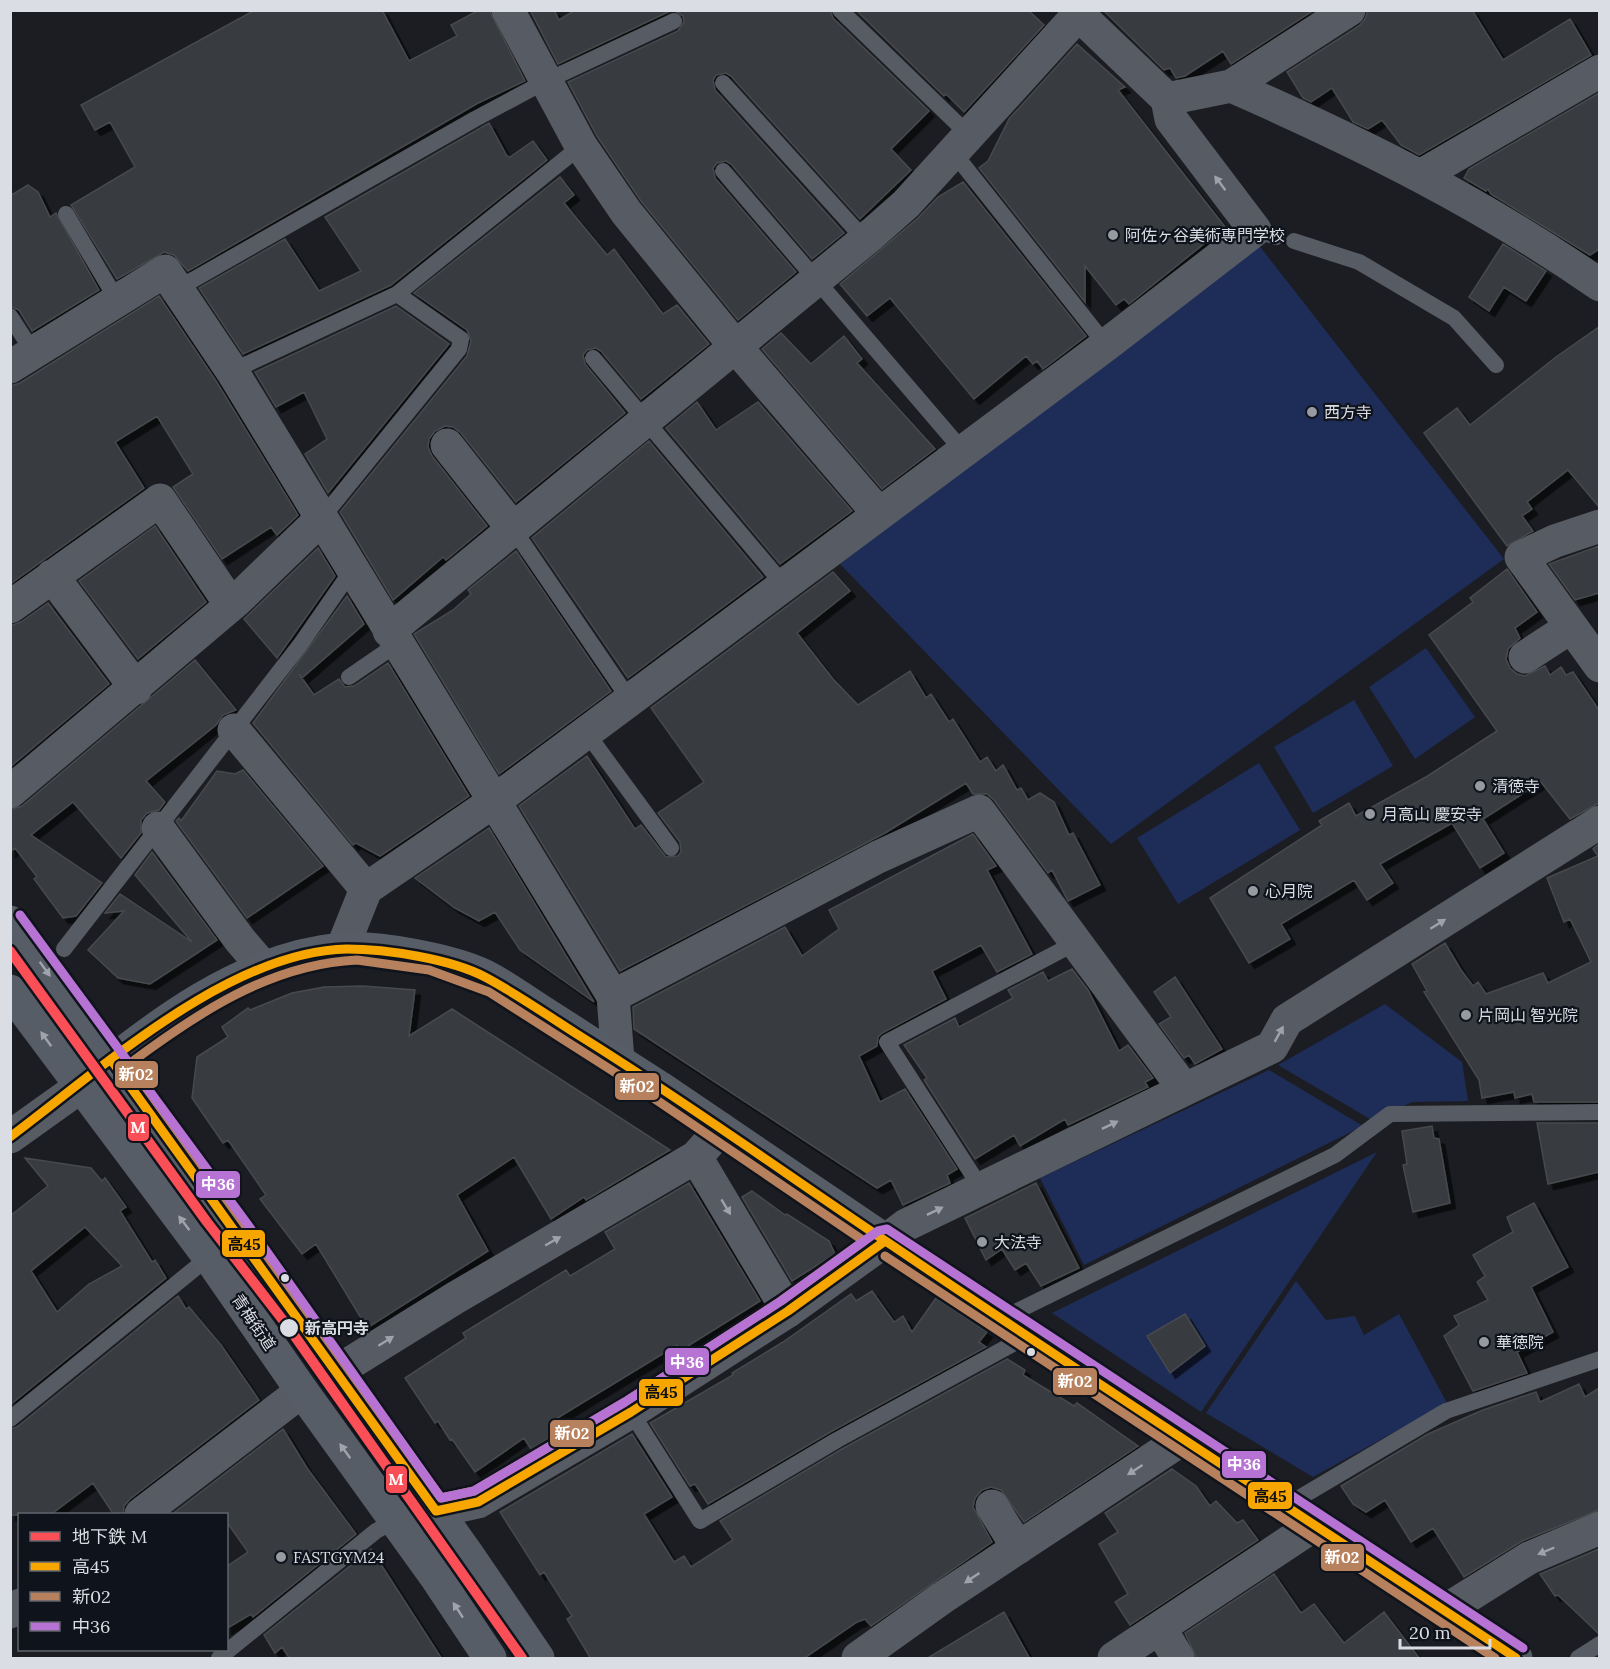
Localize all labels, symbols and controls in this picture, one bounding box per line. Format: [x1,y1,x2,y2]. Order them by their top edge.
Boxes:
one-way arrow [1214,176,1226,191]
place label: 阿佐ヶ谷美術専門学校 [1125,225,1285,245]
marker: 阿佐ヶ谷美術専門学校 [1106,228,1120,242]
place label: 西方寺 [1324,402,1372,422]
marker: 西方寺 [1305,405,1319,419]
place label: 清徳寺 [1492,776,1540,796]
marker: 清徳寺 [1473,779,1487,793]
place label: 月高山 慶安寺 [1382,804,1482,824]
marker: 月高山 慶安寺 [1363,807,1377,821]
place label: 心月院 [1265,881,1313,901]
marker: 心月院 [1246,884,1260,898]
one-way arrow [1430,919,1446,930]
one-way arrow [39,961,51,977]
place label: 片岡山 智光院 [1478,1005,1578,1025]
marker: 片岡山 智光院 [1459,1008,1473,1022]
one-way arrow [1274,1025,1284,1042]
one-way arrow [40,1032,52,1047]
line badge: 新02 [114,1060,159,1089]
text: 新02 [119,1064,153,1084]
line badge: 新02 [614,1072,660,1101]
text: 新02 [620,1076,654,1096]
line badge: M [127,1113,150,1142]
text: M [130,1117,146,1137]
one-way arrow [1101,1120,1118,1130]
line badge: 中36 [195,1170,241,1199]
text: 中36 [201,1174,235,1194]
one-way arrow [721,1199,732,1215]
one-way arrow [926,1206,943,1215]
one-way arrow [178,1215,190,1230]
line badge: 高45 [221,1229,266,1258]
place label: 大法寺 [994,1232,1042,1252]
text: 高45 [227,1234,261,1254]
one-way arrow [545,1235,561,1246]
marker: 大法寺 [975,1235,989,1249]
unlabelled marker [279,1272,291,1284]
street label: 青梅街道 [228,1290,280,1354]
marker: 新高円寺 [278,1317,300,1339]
place label: 新高円寺 [305,1318,369,1338]
place label: 華徳院 [1496,1332,1544,1352]
marker: 華徳院 [1477,1335,1491,1349]
one-way arrow [378,1336,394,1347]
unlabelled marker [1025,1346,1037,1358]
line badge: 中36 [664,1347,710,1376]
text: 中36 [670,1352,704,1372]
line badge: 新02 [1052,1367,1098,1396]
text: 新02 [1058,1371,1092,1391]
line badge: 高45 [638,1378,684,1407]
text: 高45 [644,1382,678,1402]
line badge: 新02 [549,1419,595,1448]
text: 新02 [555,1423,589,1443]
one-way arrow [339,1443,351,1459]
line badge: 中36 [1221,1450,1267,1479]
text: 中36 [1227,1454,1261,1474]
line badge: M [385,1465,408,1494]
one-way arrow [1127,1465,1143,1476]
text: M [388,1469,404,1489]
line badge: 高45 [1247,1481,1293,1510]
text: 高45 [1253,1486,1287,1506]
legend [18,1513,228,1651]
text: 地下鉄 M [72,1525,147,1548]
line badge: 新02 [1320,1543,1365,1572]
place label: FASTGYM24 [293,1547,385,1567]
text: 新02 [1325,1547,1359,1567]
one-way arrow [1537,1547,1554,1556]
marker: FASTGYM24 [274,1550,288,1564]
text: 高45 [72,1555,110,1578]
one-way arrow [965,1572,981,1584]
text: 新02 [72,1585,111,1608]
one-way arrow [452,1601,463,1618]
scale bar [1400,1612,1490,1650]
text: 中36 [72,1615,110,1638]
text: 20 m [1409,1621,1451,1644]

